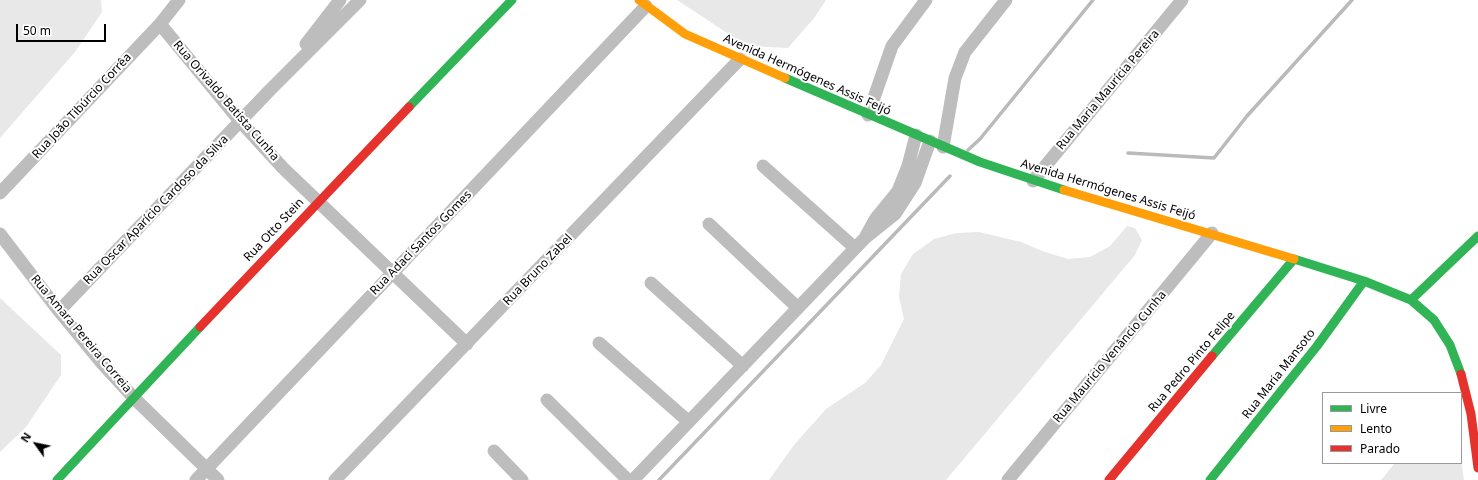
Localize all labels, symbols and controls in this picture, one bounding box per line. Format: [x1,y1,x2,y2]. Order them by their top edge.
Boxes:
scale bar [18,16,108,42]
text: 50 m [23,22,51,39]
street label: Rua Maria Maurícia Pereira [1054,27,1162,153]
street label: Avenida Hermógenes Assis Feijó [721,31,893,119]
street label: Rua Orivaldo Batista Cunha [170,38,282,164]
street label: Rua João Tibúrcio Corrêa [29,50,135,162]
street label: Rua Oscar Aparício Cardoso da Silva [81,132,231,288]
street label: Avenida Hermógenes Assis Feijó [1019,156,1197,224]
street label: Rua Adaci Santos Gomes [367,188,475,298]
street label: Rua Otto Stein [241,195,307,265]
street label: Rua Bruno Zabel [500,231,576,309]
street label: Rua Amara Pereira Correia [28,272,134,396]
street label: Rua Maurício Venâncio Cunha [1050,288,1170,426]
street label: Rua Pedro Pinto Felipe [1146,309,1238,415]
street label: Rua Maria Mansoto [1240,326,1318,422]
legend [1322,392,1462,464]
text: Livre [1360,400,1387,417]
text: Lento [1360,420,1392,437]
north arrow [16,424,56,464]
text: N [17,429,34,445]
text: Parado [1360,440,1400,457]

